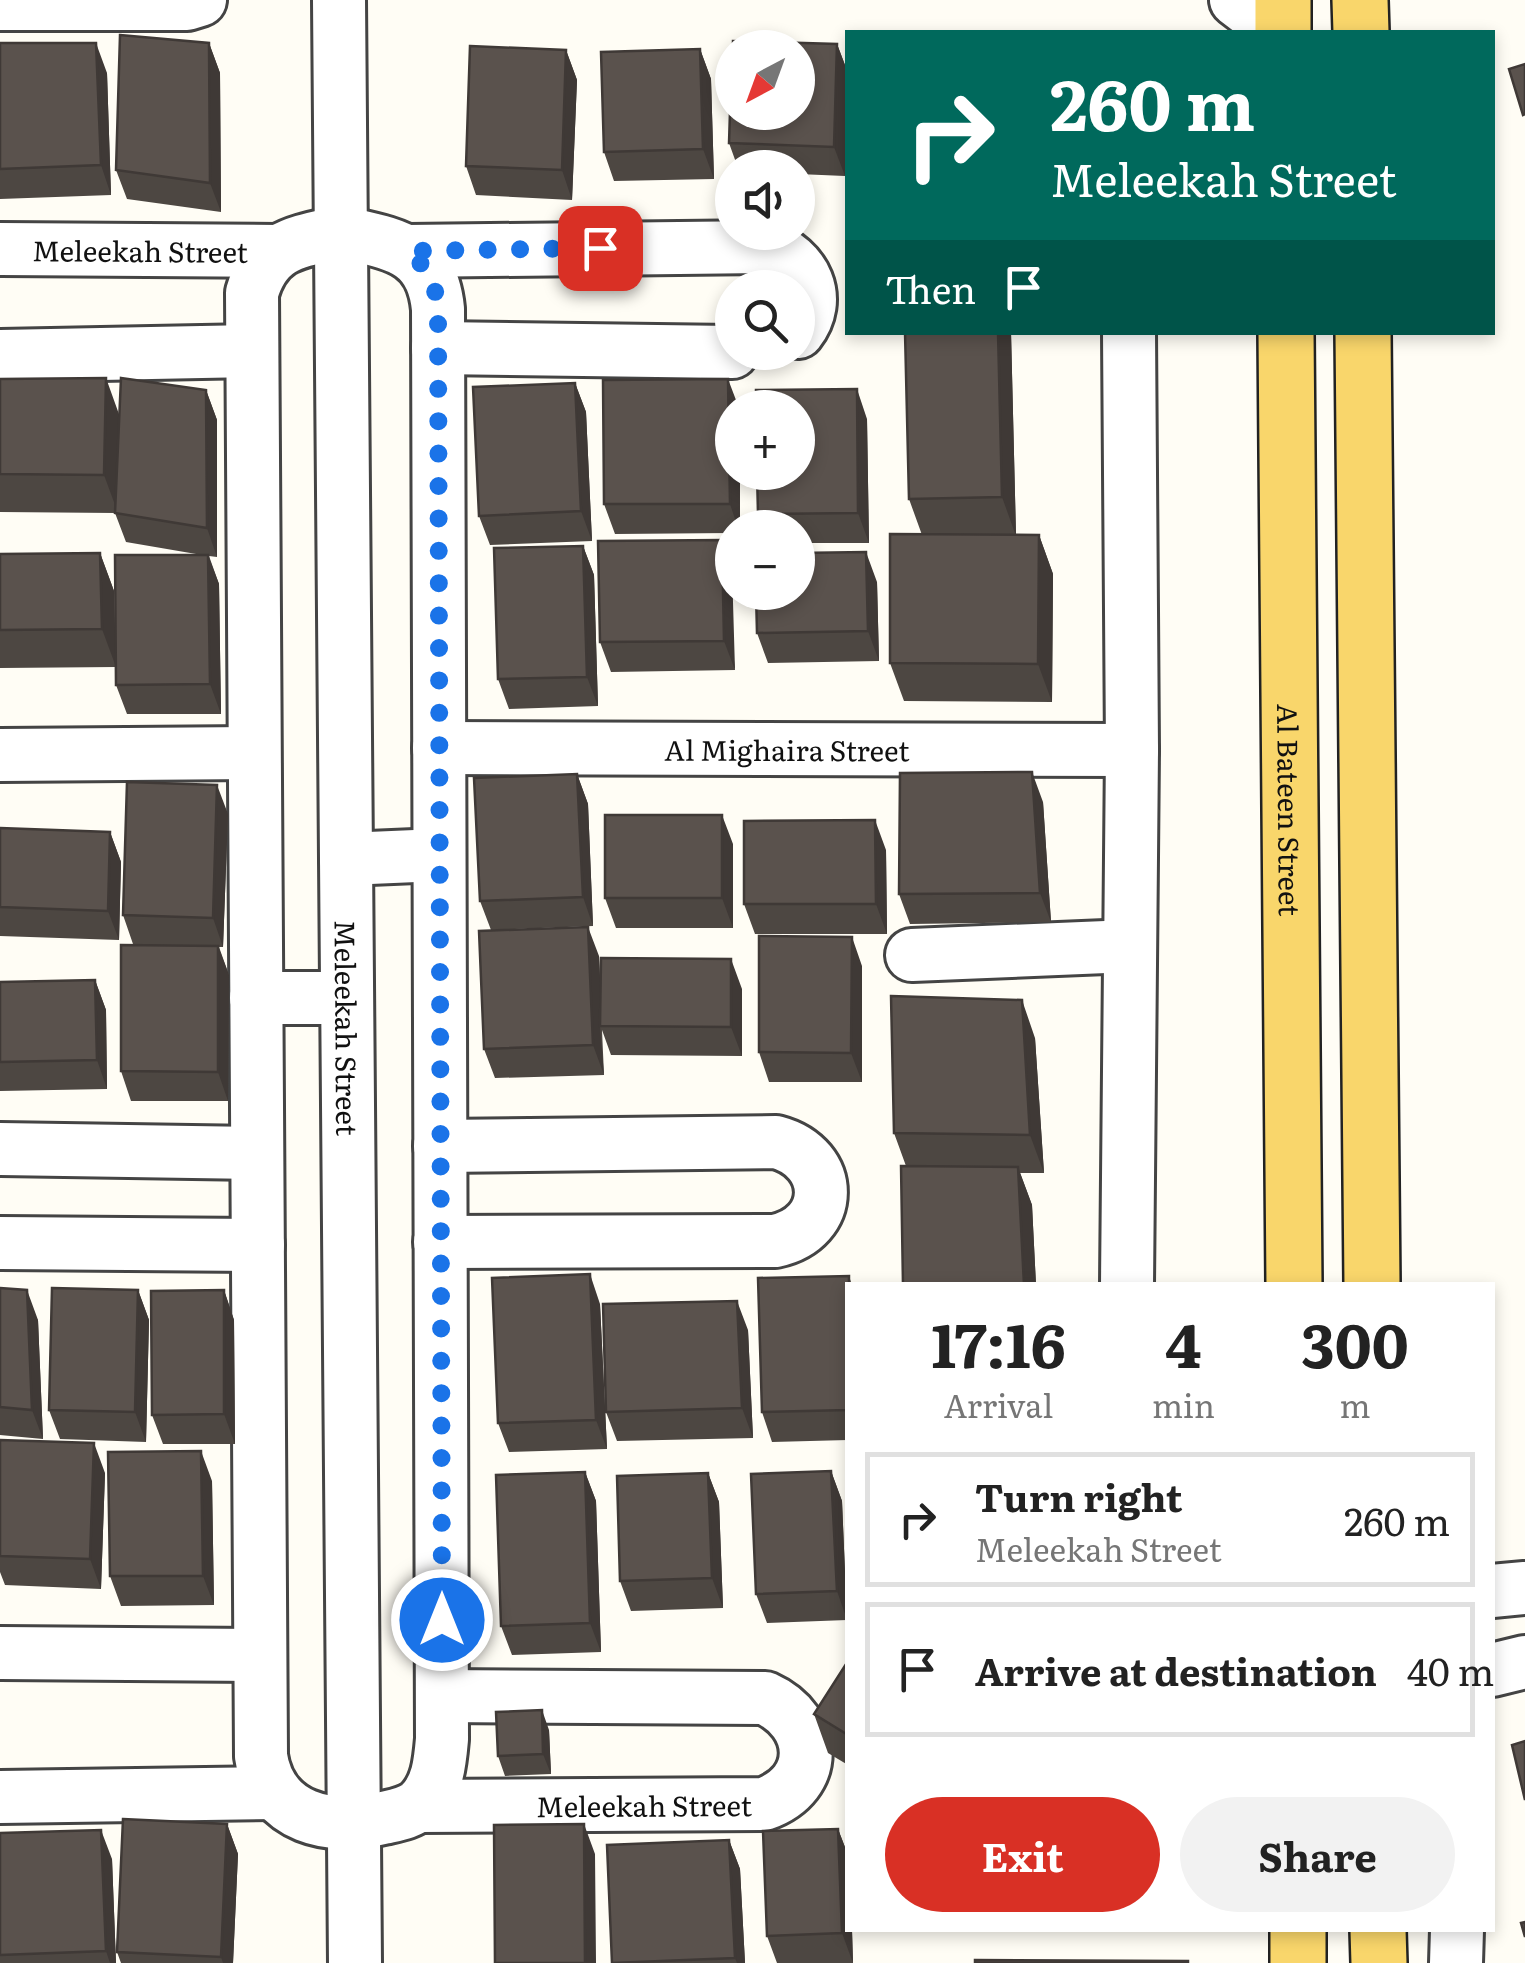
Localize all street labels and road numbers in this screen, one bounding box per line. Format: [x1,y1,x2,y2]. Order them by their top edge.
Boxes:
street label: Meleekah Street [32,228,249,272]
street label: Al Bateen Street [1268,703,1312,917]
street label: Al Mighaira Street [664,728,910,770]
street label: Meleekah Street [325,920,369,1137]
street label: Meleekah Street [536,1783,753,1826]

